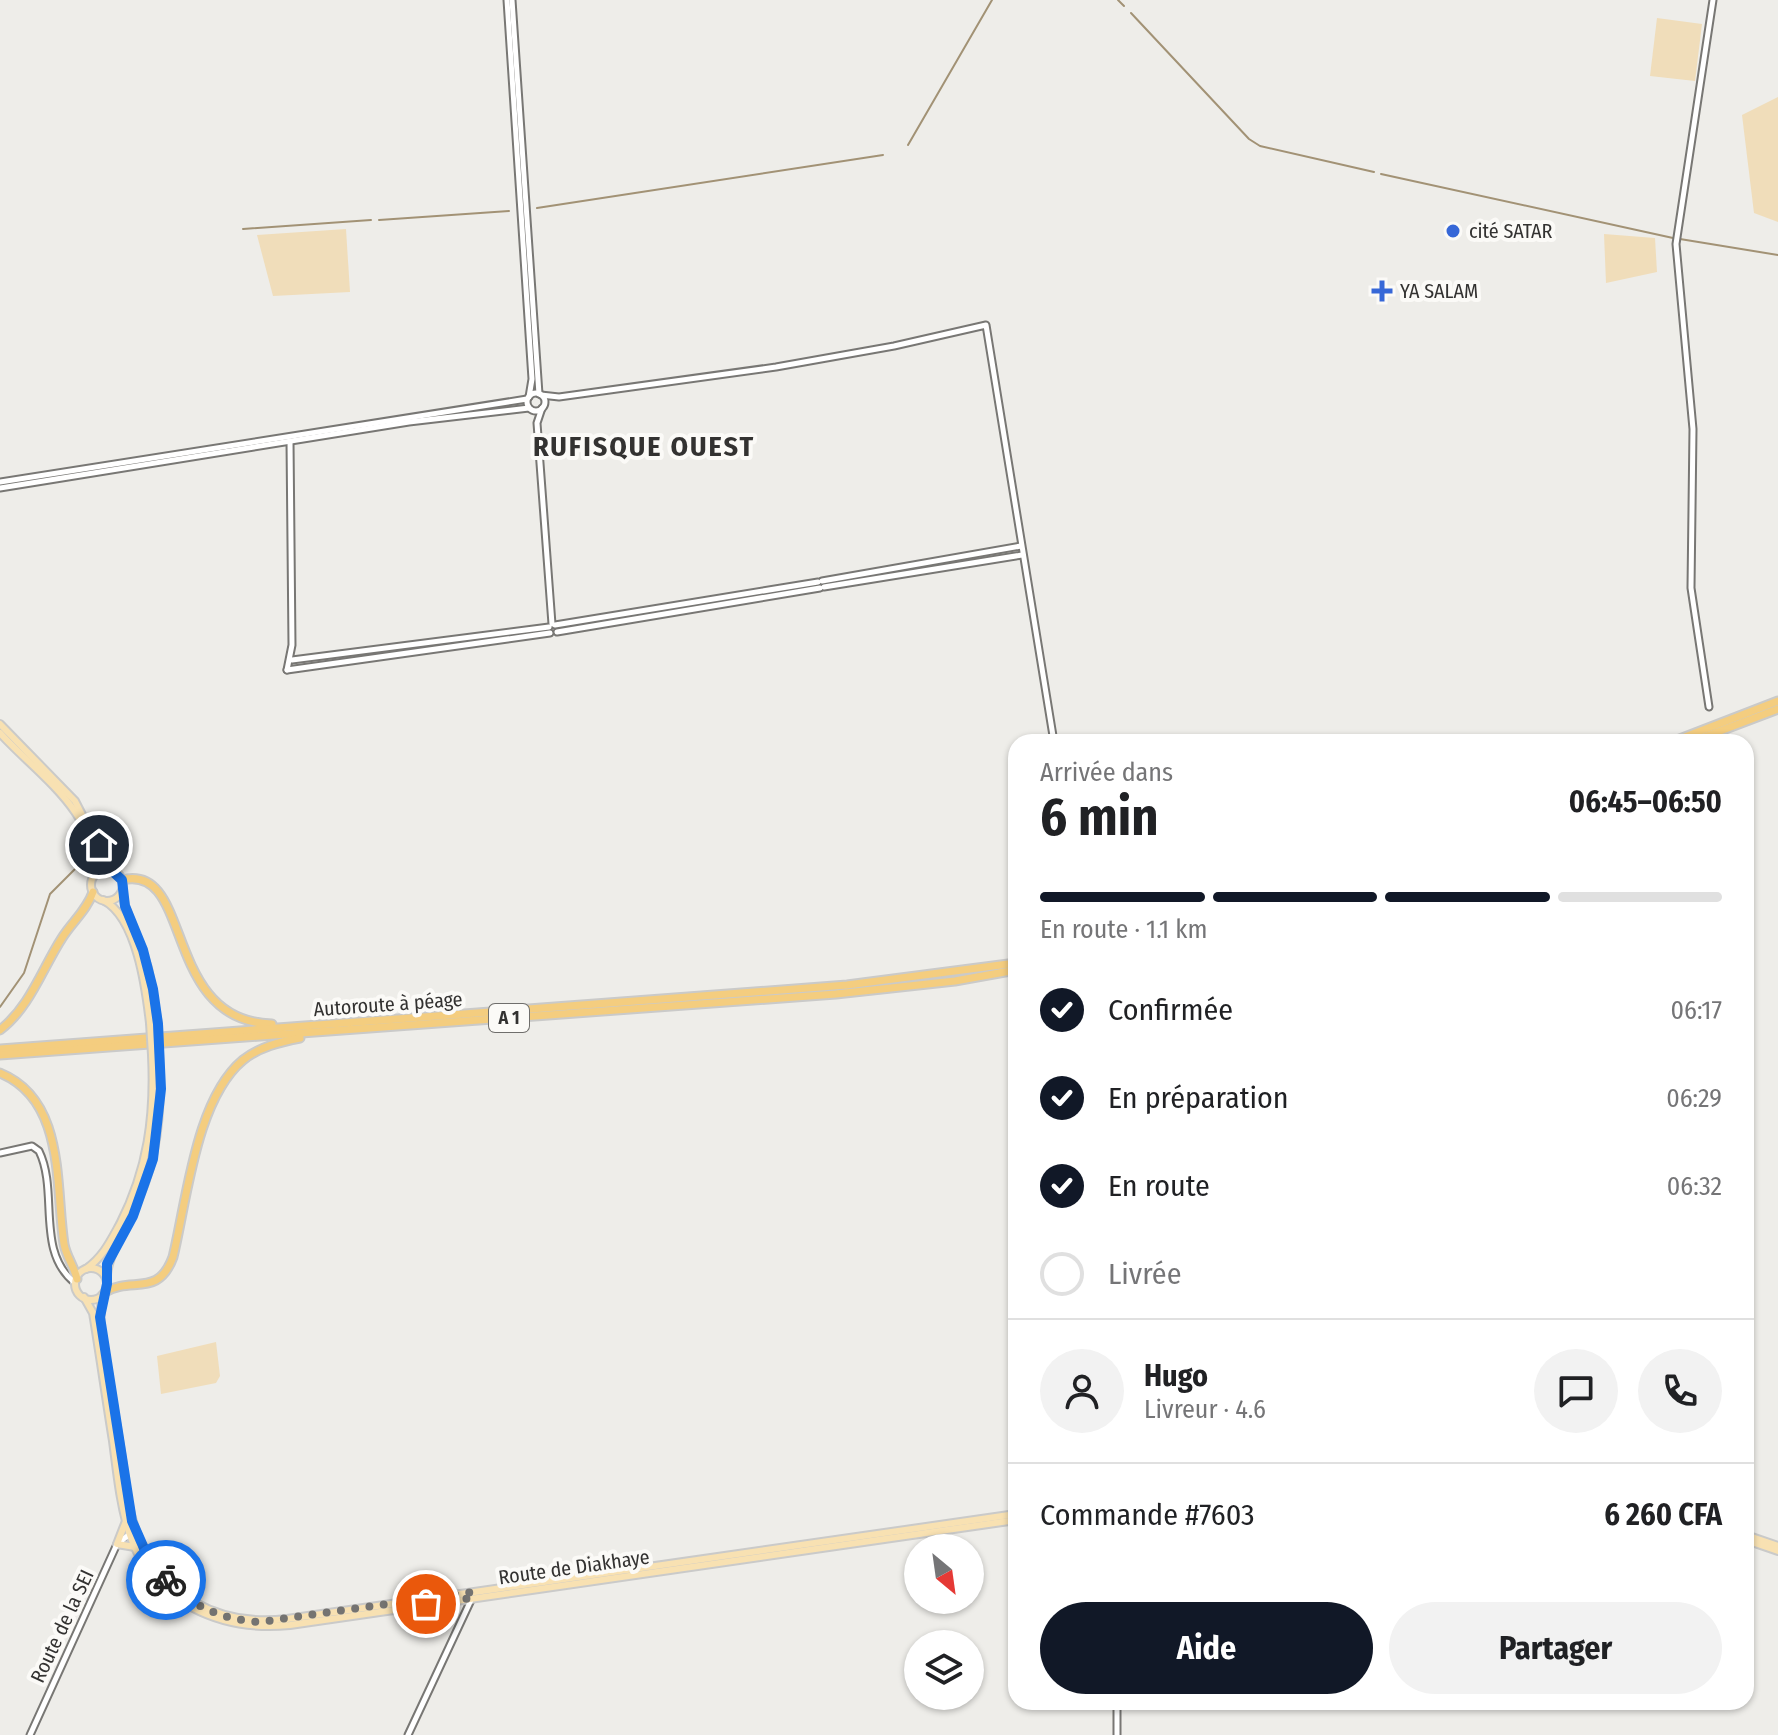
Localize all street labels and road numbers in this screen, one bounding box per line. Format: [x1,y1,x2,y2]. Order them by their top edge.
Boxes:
street label: Autoroute à péage [313,987,463,1021]
road number: A 1 [489,1004,529,1032]
street label: Route de Diakhaye [497,1545,651,1589]
street label: Route de la SEI [25,1566,99,1686]

